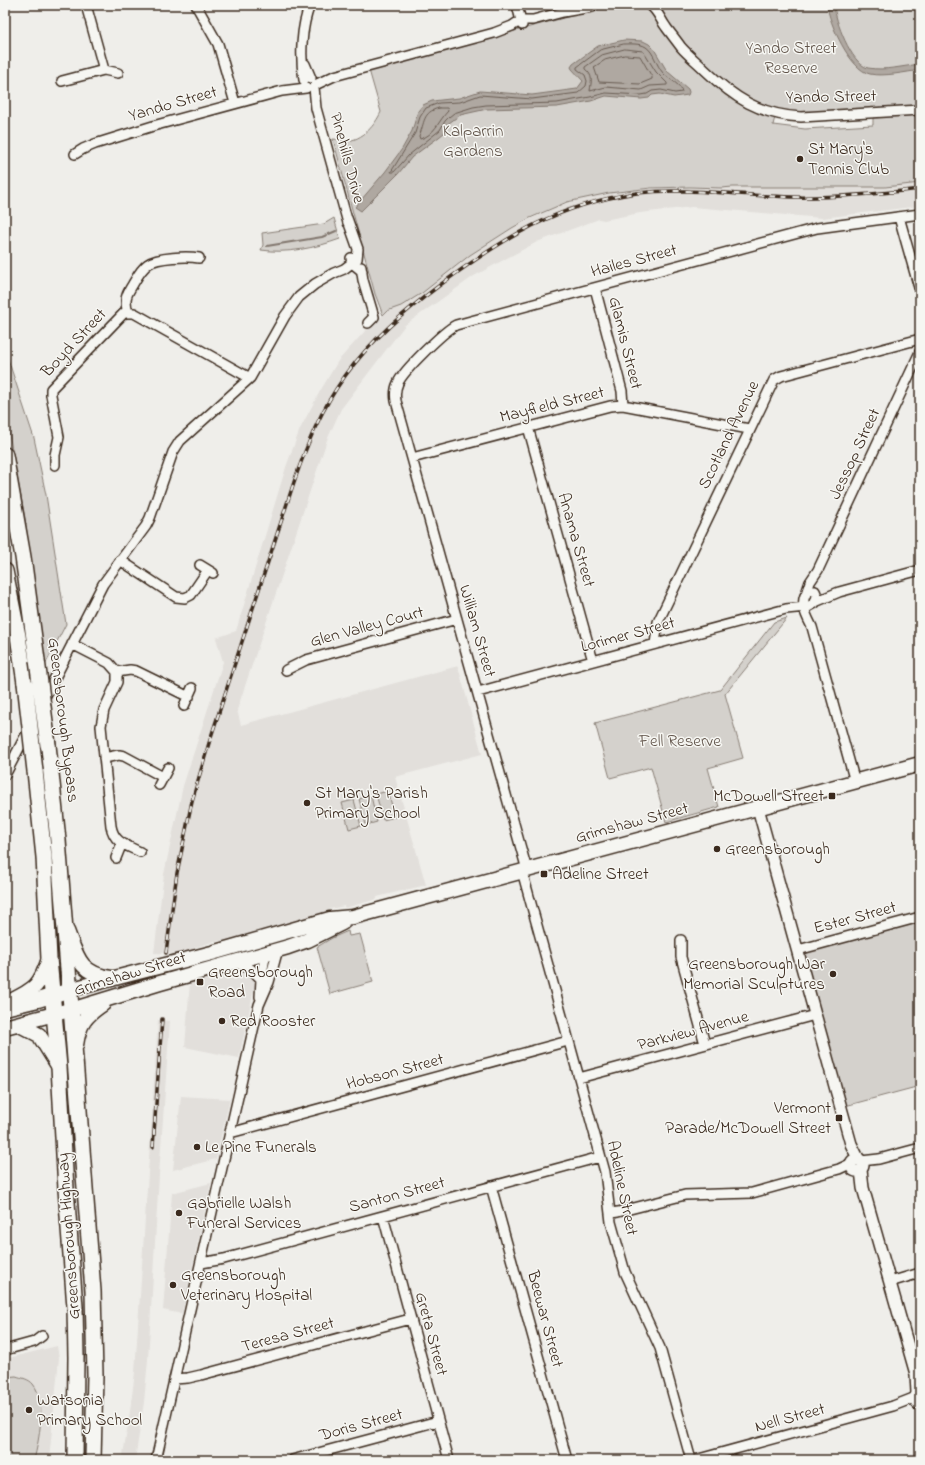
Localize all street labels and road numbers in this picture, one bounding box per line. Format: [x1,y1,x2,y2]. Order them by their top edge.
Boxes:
street label: Yando Street [126,79,220,129]
street label: Yando Street [785,84,877,110]
street label: Pinehills Drive [323,110,371,207]
street label: Hailes Street [588,237,680,285]
street label: Glamis Street [601,294,649,392]
street label: Boyd Street [35,302,114,385]
street label: Scotland Avenue [692,376,766,494]
street label: Mayfield Street [497,380,607,431]
street label: Jessop Street [823,404,887,504]
street label: Anama Street [551,490,602,591]
street label: William Street [452,582,502,681]
street label: Glen Valley Court [307,600,427,655]
street label: Lorimer Street [578,610,678,660]
street label: Greensborough Bypass [39,636,86,804]
street label: Grimshaw Street [573,796,692,850]
street label: Ester Street [811,895,899,941]
street label: Grimshaw Street [71,945,190,1003]
street label: Parkview Avenue [635,1004,752,1058]
street label: Hobson Street [343,1047,447,1097]
street label: Adeline Street [600,1138,644,1238]
street label: Greensborough Highway [51,1152,89,1320]
street label: Santon Street [346,1170,448,1220]
street label: Beewar Street [520,1267,570,1370]
street label: Greta Street [408,1289,454,1379]
street label: Teresa Street [239,1311,337,1359]
street label: Nell Street [752,1397,828,1439]
street label: Doris Street [316,1402,406,1448]

